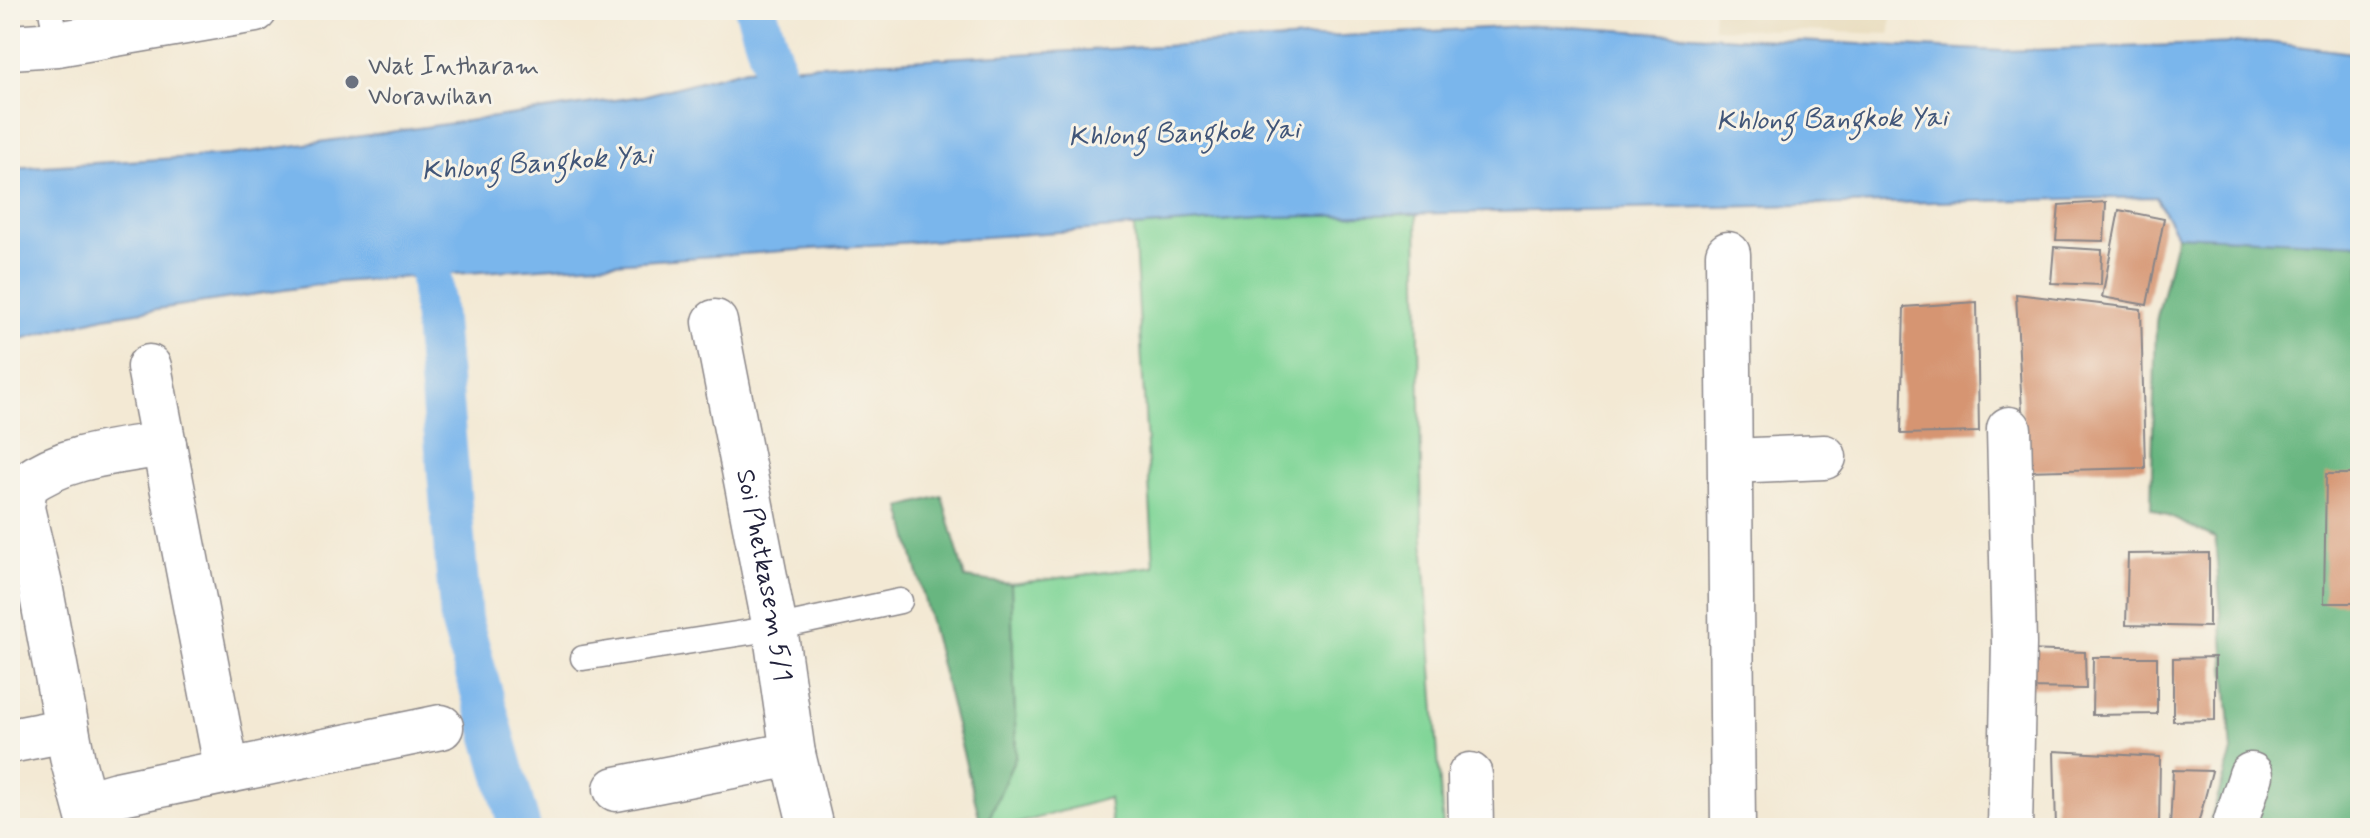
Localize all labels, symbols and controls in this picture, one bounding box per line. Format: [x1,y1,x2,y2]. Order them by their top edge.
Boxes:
place label: Wat Intharam Worawihan [368,50,539,114]
marker: Wat Intharam Worawihan [343,73,361,91]
water label: Khlong Bangkok Yai [1716,99,1951,144]
water label: Khlong Bangkok Yai [1068,111,1303,160]
water label: Khlong Bangkok Yai [420,137,657,194]
street label: Soi Phetkasem 5/1 [727,466,799,684]

